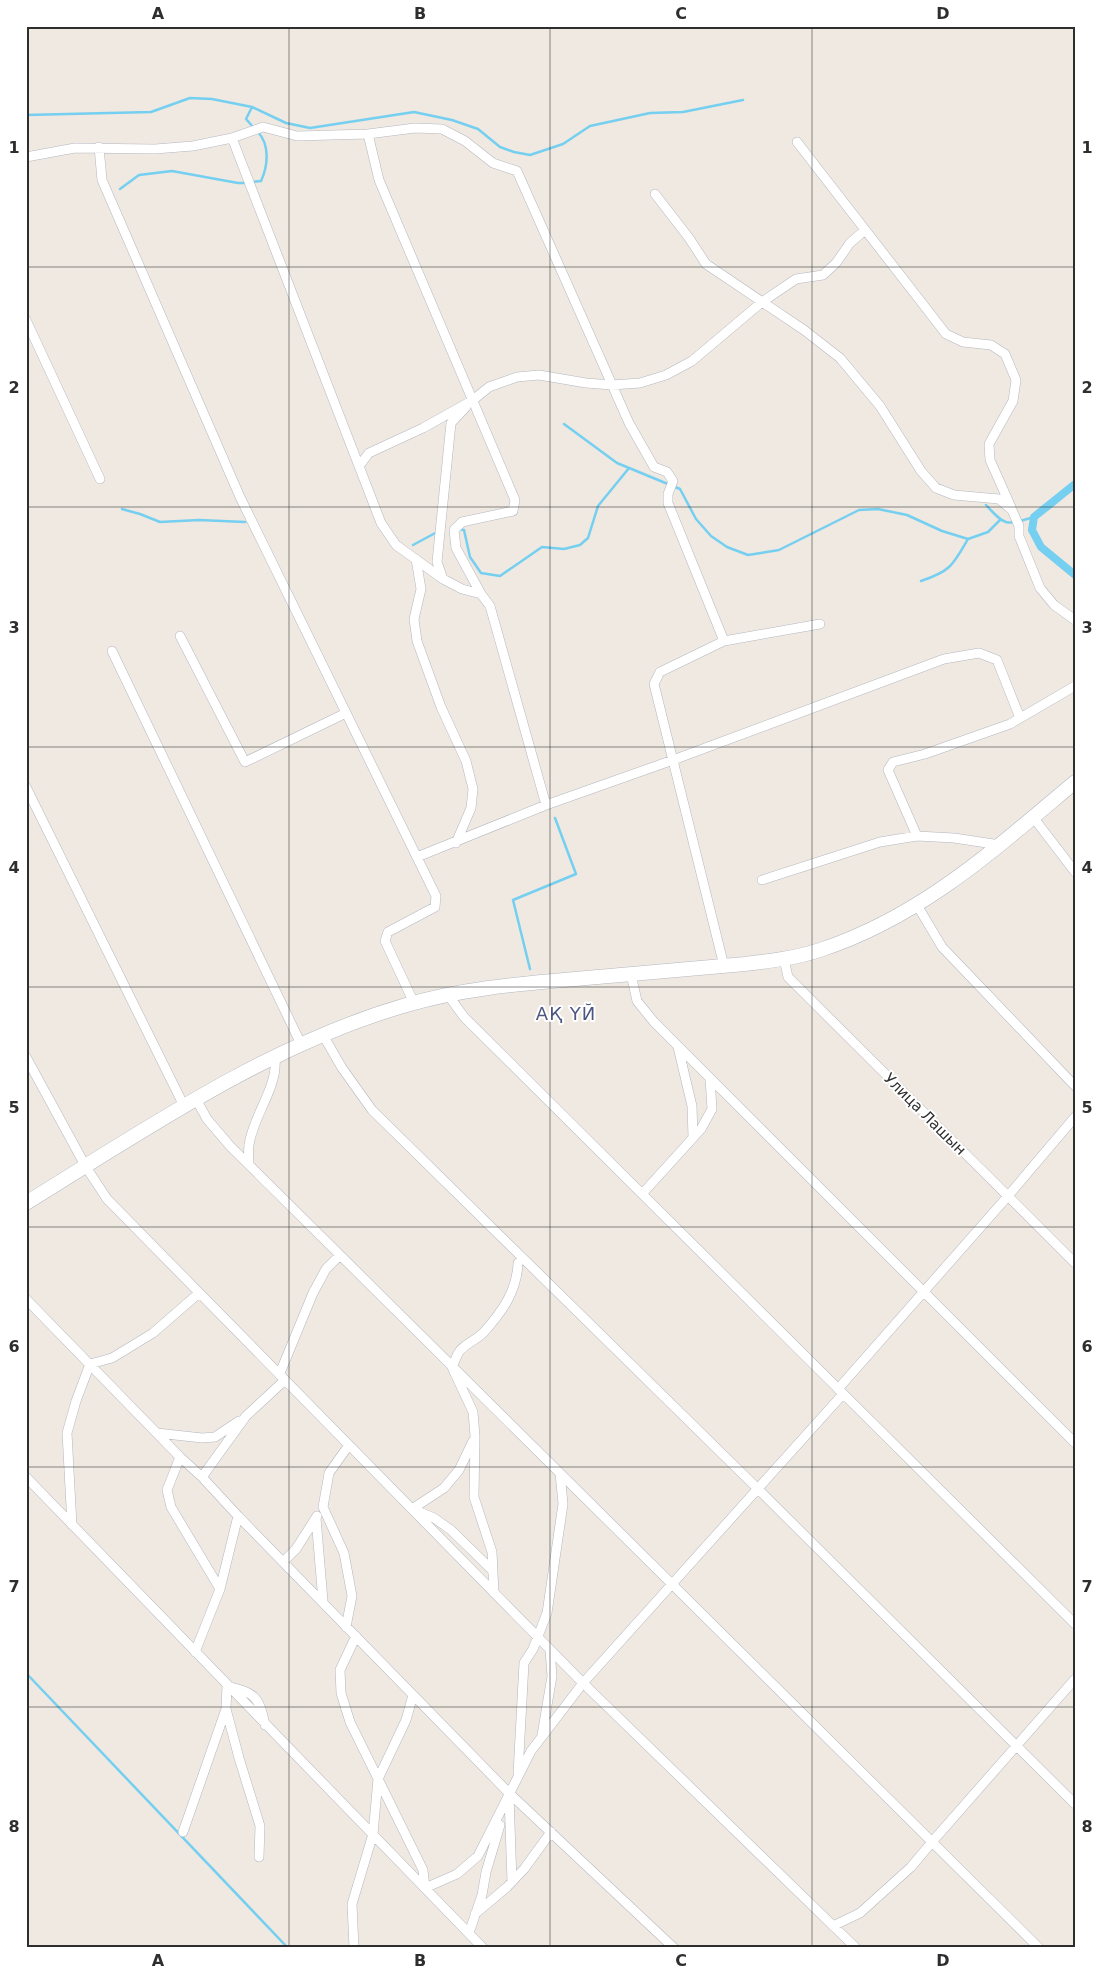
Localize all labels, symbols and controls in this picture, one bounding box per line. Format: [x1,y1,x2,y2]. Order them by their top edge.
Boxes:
text: A [152,4,165,23]
text: B [414,4,426,23]
text: C [675,4,687,23]
text: D [936,4,950,23]
text: 1 [8,138,20,157]
text: 1 [1081,138,1093,157]
text: 2 [8,378,20,397]
text: 2 [1081,378,1093,397]
text: 3 [8,618,20,637]
text: 3 [1081,618,1093,637]
text: 4 [8,858,20,877]
text: 4 [1081,858,1093,877]
district label: АҚ ҮЙ [536,1003,596,1024]
street label: Улица Лашын [880,1069,970,1159]
text: 5 [8,1098,20,1117]
text: 5 [1081,1098,1093,1117]
text: 6 [8,1337,20,1356]
text: 6 [1081,1337,1093,1356]
text: 7 [8,1577,20,1596]
text: 7 [1081,1577,1093,1596]
text: 8 [8,1817,20,1836]
text: 8 [1081,1817,1093,1836]
text: A [152,1951,165,1970]
text: B [414,1951,426,1970]
text: C [675,1951,687,1970]
text: D [936,1951,950,1970]

